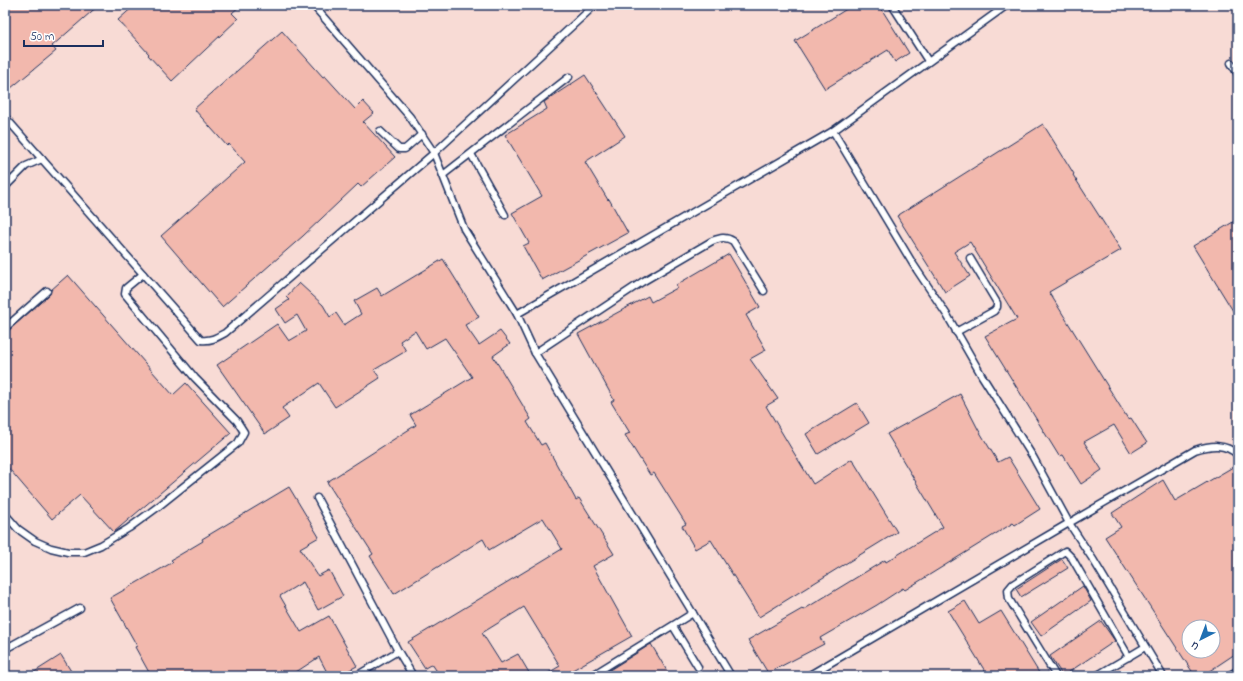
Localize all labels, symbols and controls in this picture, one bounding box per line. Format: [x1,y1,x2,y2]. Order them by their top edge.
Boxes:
scale bar [24,22,103,48]
text: 50 m [30,28,54,46]
north arrow [1181,619,1221,659]
text: U [1187,637,1203,654]

